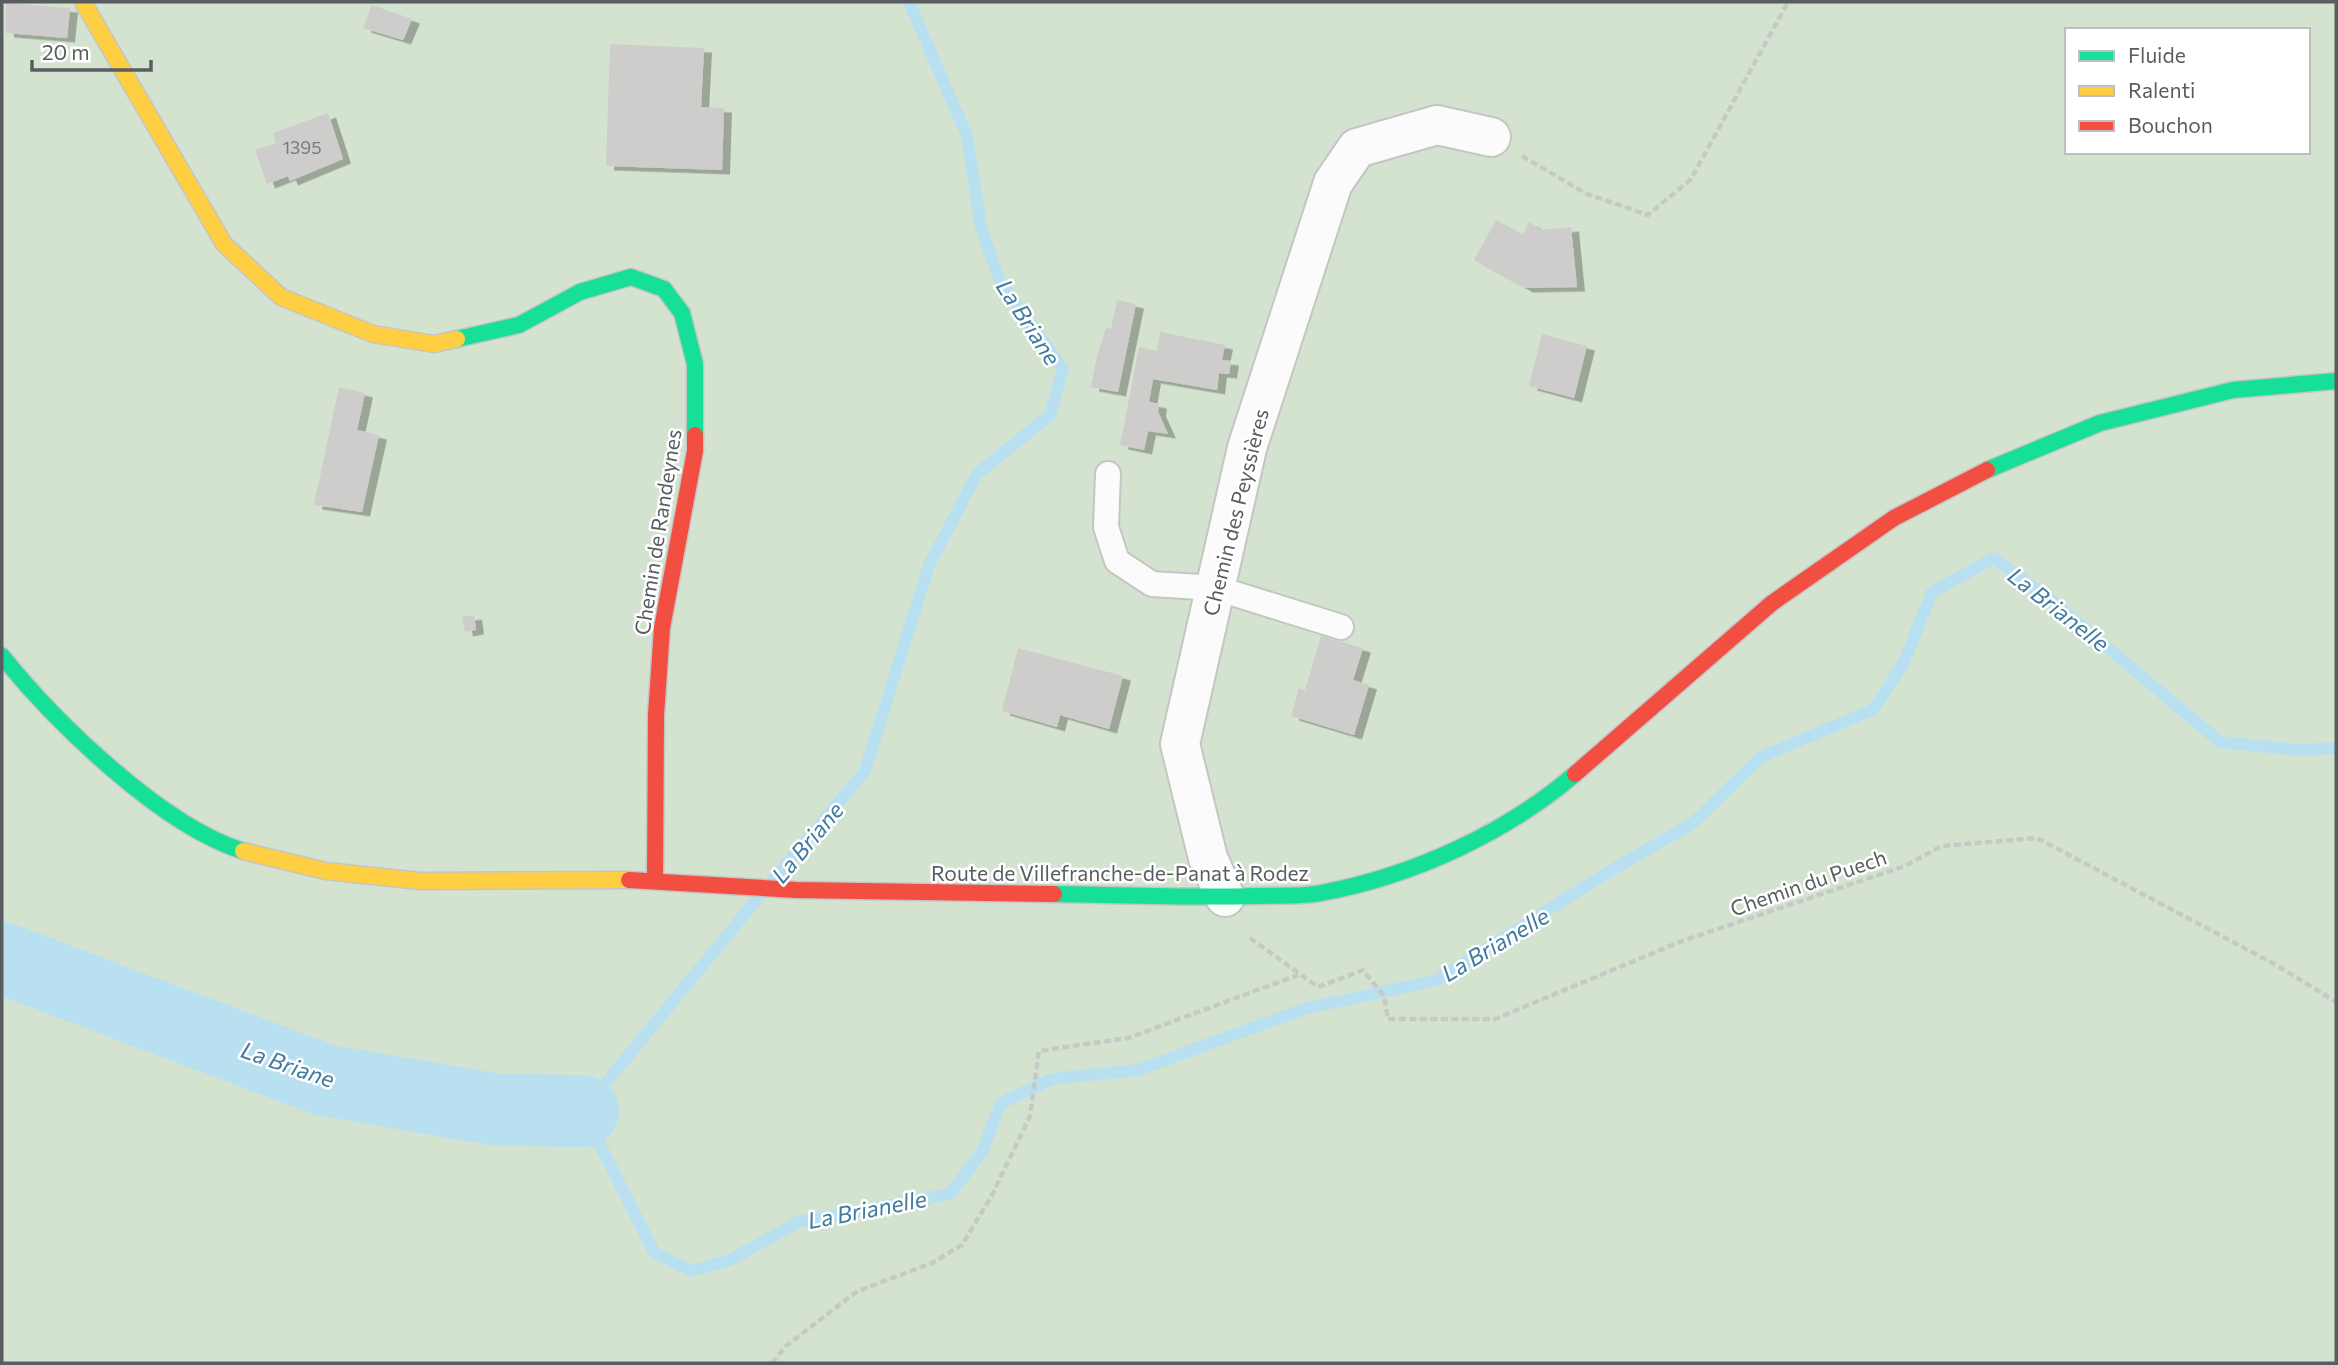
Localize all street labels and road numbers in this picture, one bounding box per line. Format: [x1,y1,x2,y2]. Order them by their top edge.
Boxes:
street label: Chemin des Peyssières [1197,406,1273,618]
street label: Chemin de Randeynes [628,427,686,637]
street label: Chemin du Puech [1727,844,1889,920]
street label: Route de Villefranche-de-Panat à Rodez [931,860,1309,885]

